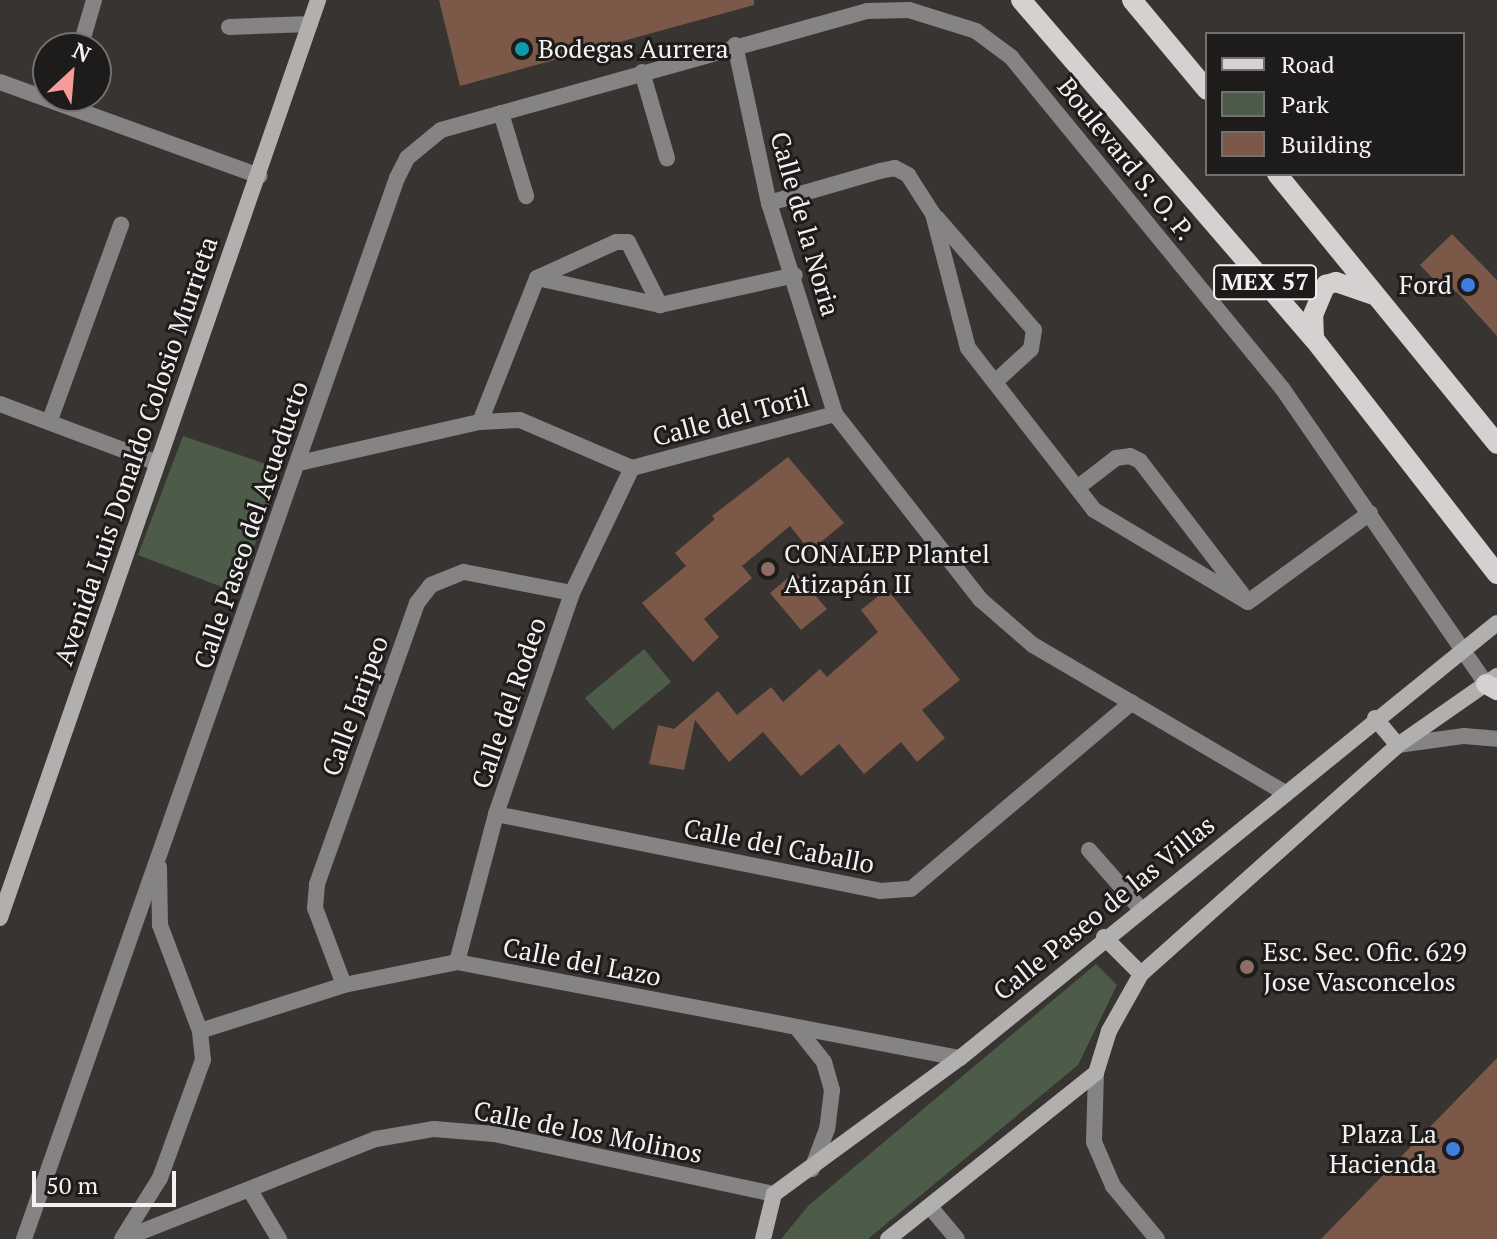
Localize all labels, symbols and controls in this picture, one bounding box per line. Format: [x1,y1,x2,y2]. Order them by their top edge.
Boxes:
north arrow [32,32,112,112]
legend [1205,32,1465,176]
place label: Bodegas Aurrera [538,33,729,65]
text: N [68,35,96,68]
marker: Bodegas Aurrera [513,40,531,58]
text: Road [1281,48,1335,80]
street label: Boulevard S. O. P. [1050,71,1202,247]
text: Park [1281,88,1329,120]
street label: Calle de la Noria [764,128,846,320]
text: Building [1281,128,1371,160]
street label: Avenida Luis Donaldo Colosio Murrieta [48,233,224,669]
road number: MEX 57 [1213,262,1317,302]
place label: Ford [1399,269,1452,301]
marker: Ford [1459,276,1477,294]
street label: Calle Paseo del Acueducto [187,377,315,673]
street label: Calle del Toril [649,381,813,453]
place label: CONALEP Plantel Atizapán II [784,538,990,600]
marker: CONALEP Plantel Atizapán II [759,560,777,578]
street label: Calle del Rodeo [465,613,553,793]
street label: Calle Jaripeo [315,632,395,780]
street label: Calle Paseo de las Villas [987,809,1221,1007]
street label: Calle del Caballo [681,812,877,880]
street label: Calle del Lazo [500,931,664,993]
place label: Esc. Sec. Ofic. 629 Jose Vasconcelos [1263,936,1470,998]
marker: Esc. Sec. Ofic. 629 Jose Vasconcelos [1238,958,1256,976]
street label: Calle de los Molinos [471,1095,705,1169]
place label: Plaza La Hacienda [1329,1118,1437,1180]
marker: Plaza La Hacienda [1444,1140,1462,1158]
scale bar [36,1155,180,1205]
text: 50 m [46,1169,98,1201]

